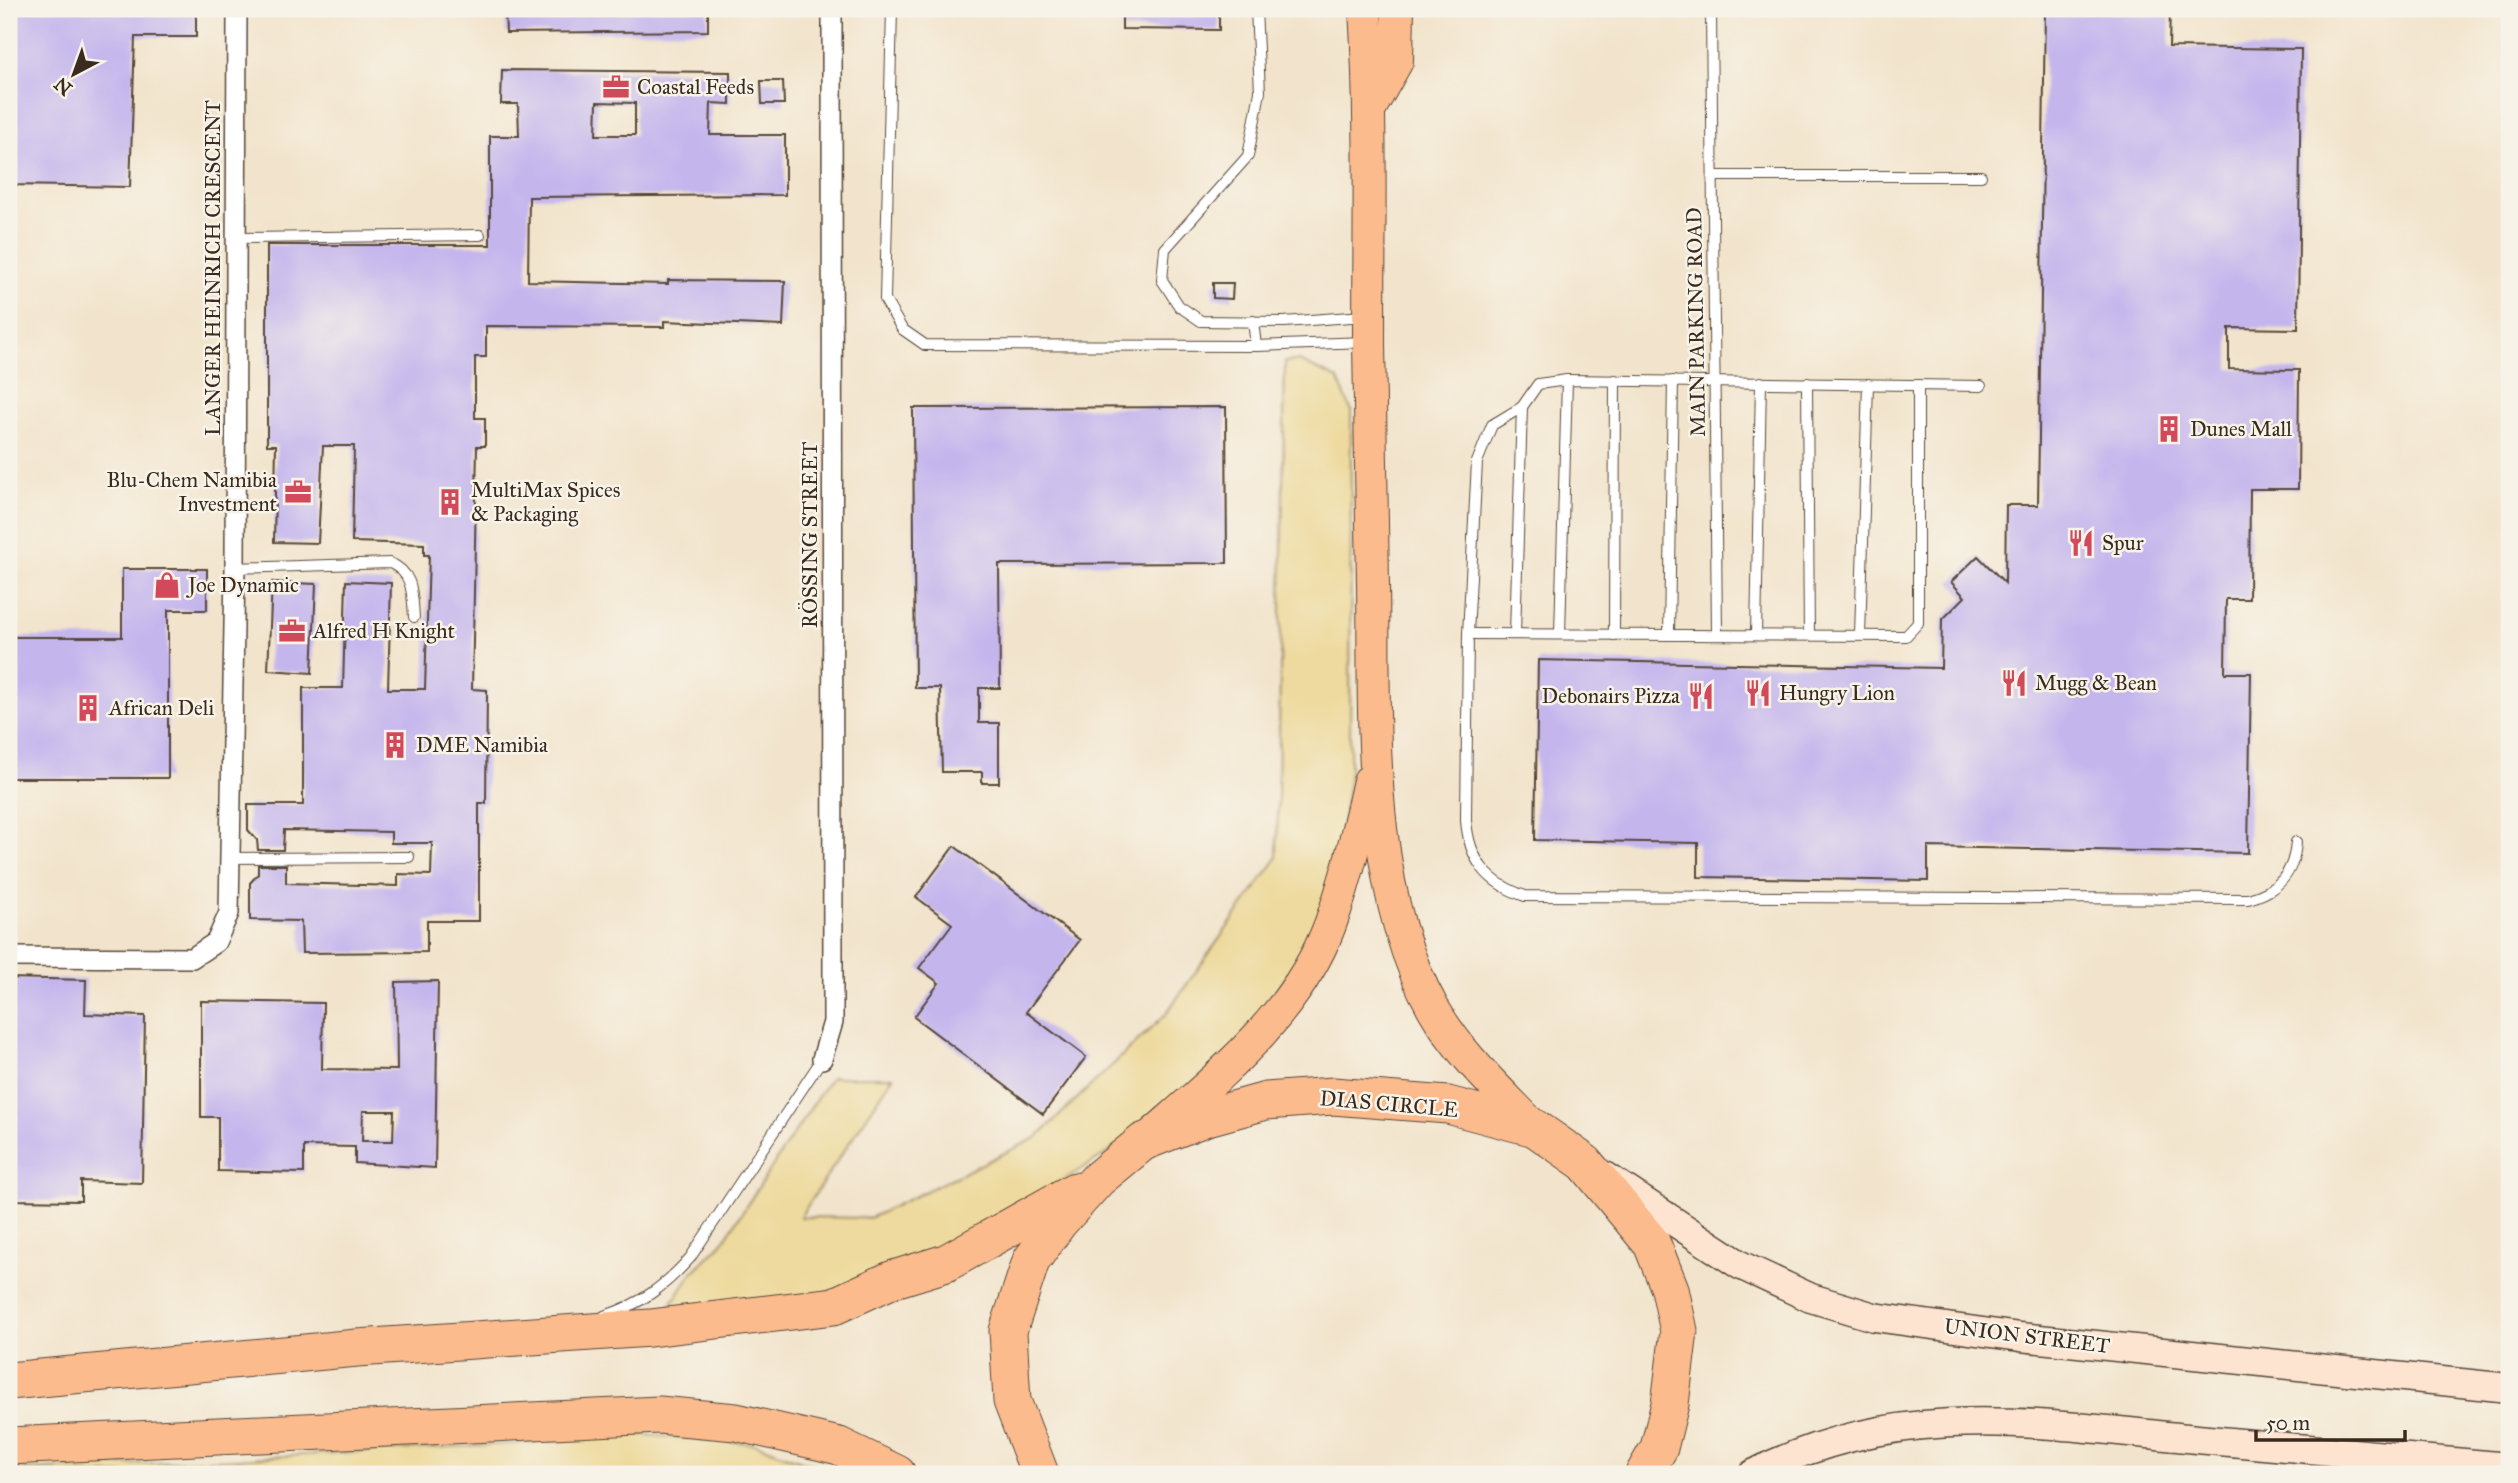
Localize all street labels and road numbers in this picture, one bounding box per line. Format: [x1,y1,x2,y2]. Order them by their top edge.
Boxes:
street label: LANGER HEINRICH CRESCENT [200,100,226,436]
street label: MAIN PARKING ROAD [1681,207,1711,437]
street label: RÖSSING STREET [797,442,823,628]
street label: DIAS CIRCLE [1319,1085,1459,1123]
street label: UNION STREET [1943,1313,2111,1359]

